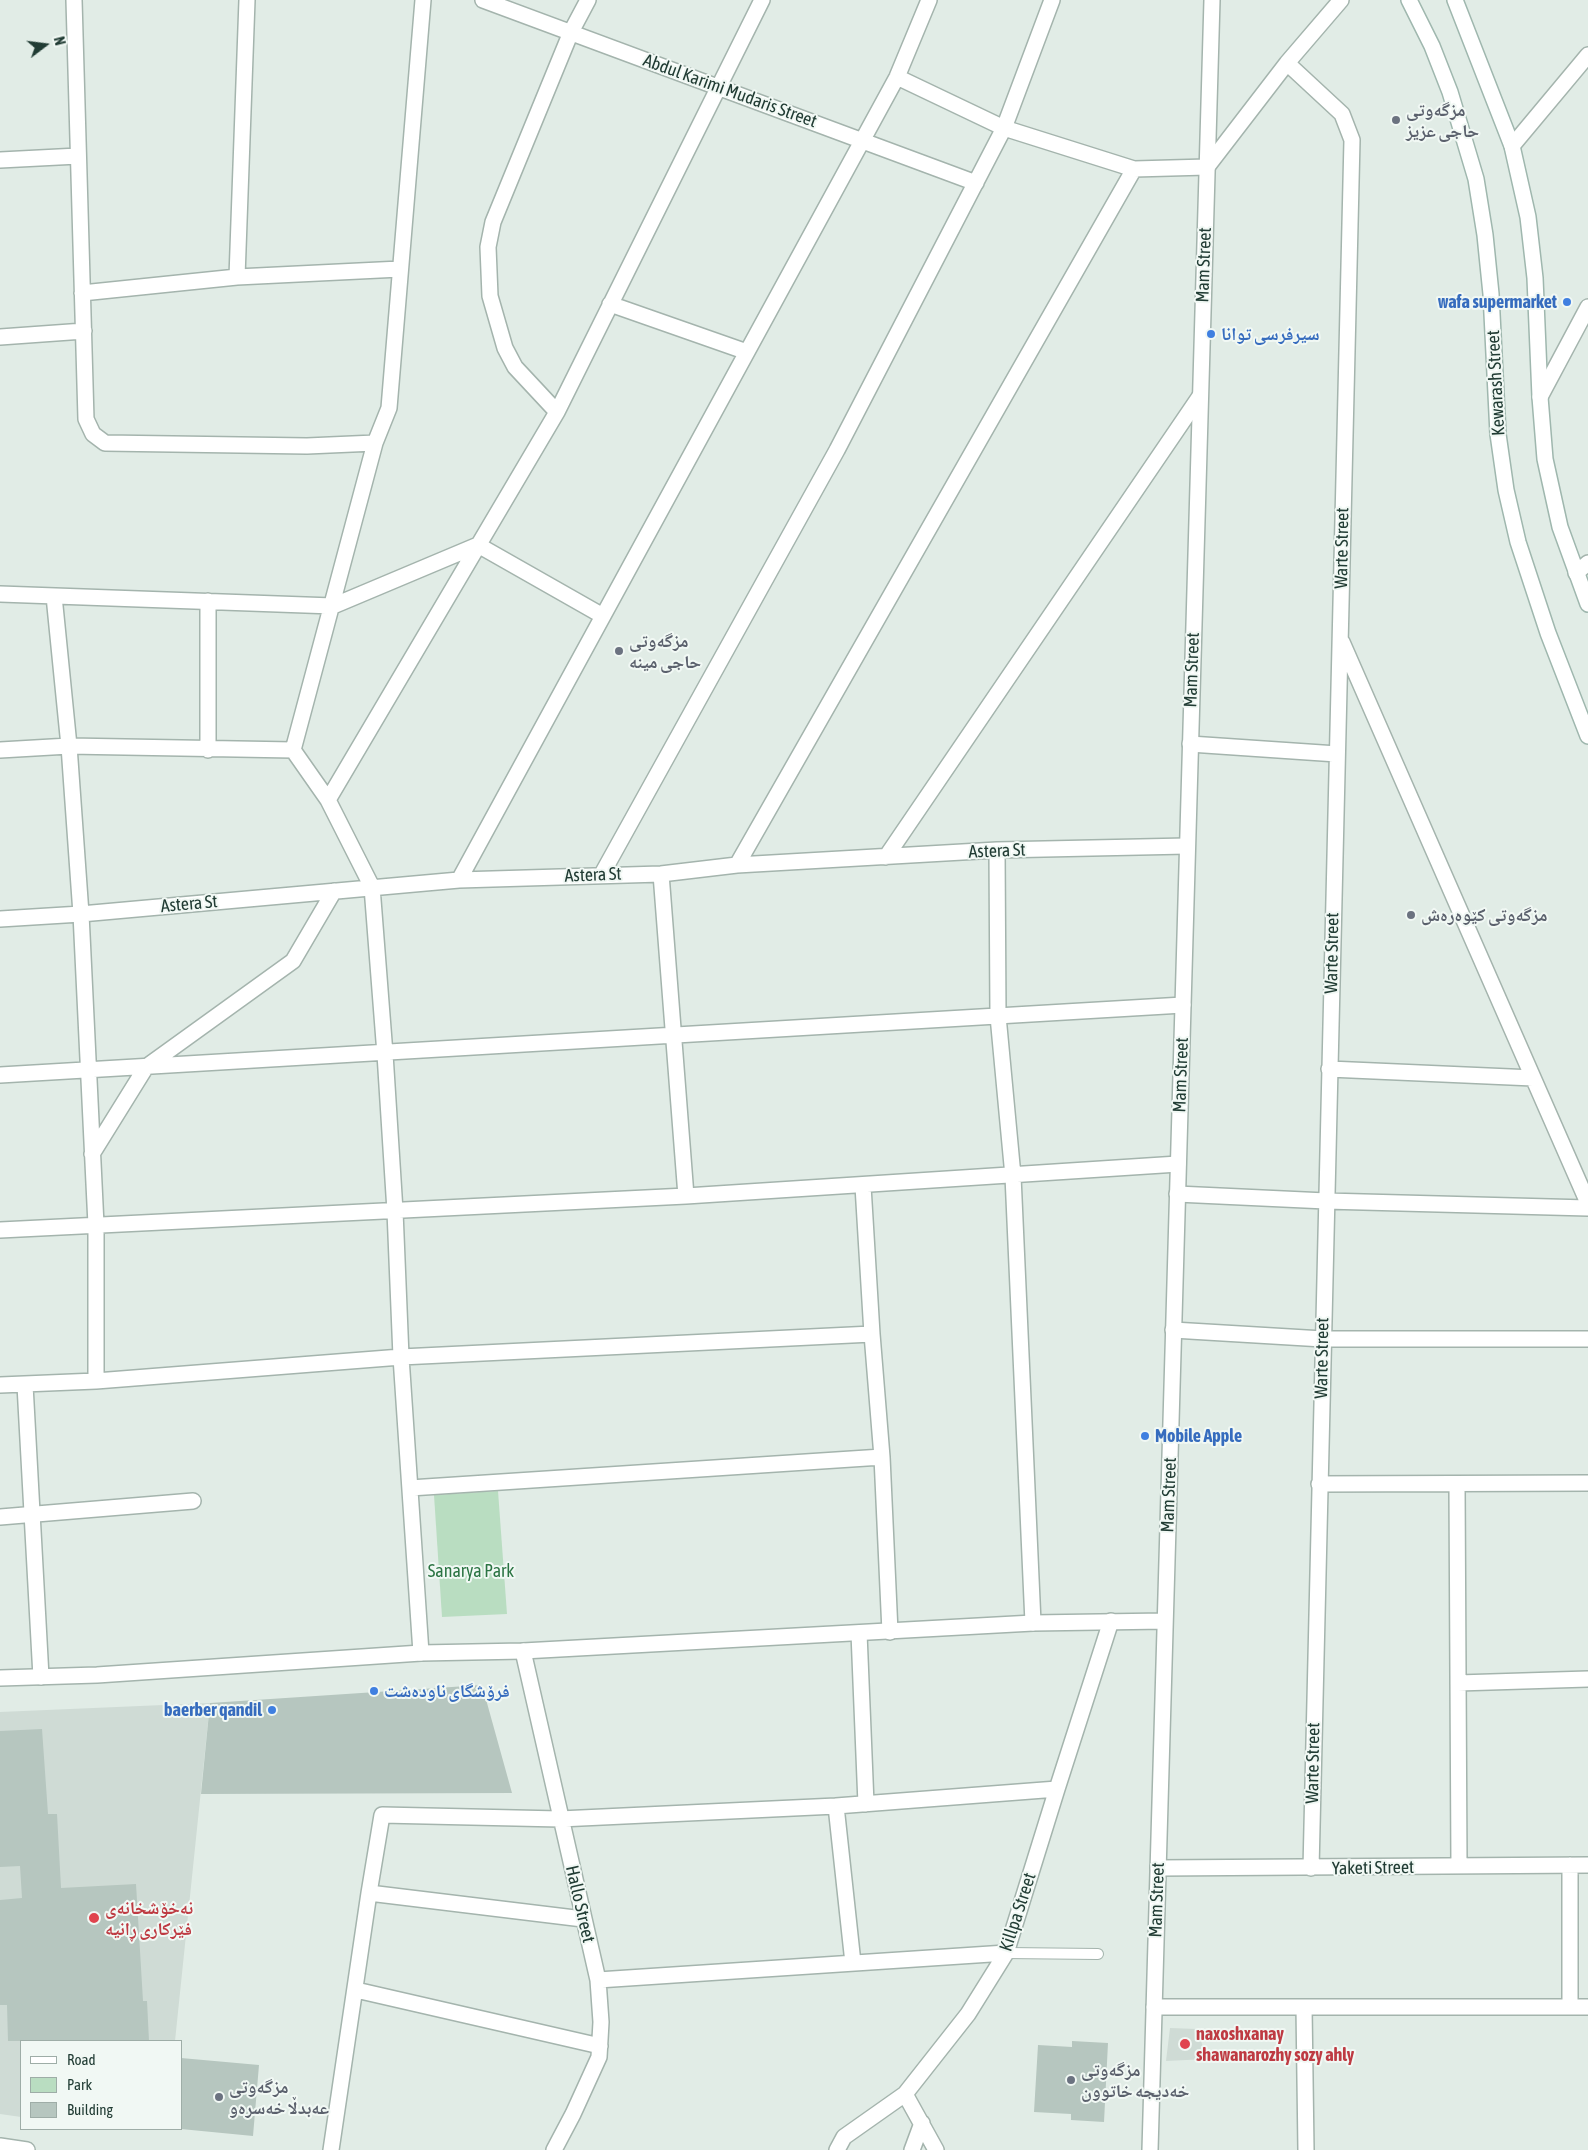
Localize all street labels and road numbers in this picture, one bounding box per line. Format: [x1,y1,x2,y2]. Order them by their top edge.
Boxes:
street label: Abdul Karimi Mudaris Street [640,50,820,132]
street label: Mam Street [1192,227,1216,303]
street label: Kewarash Street [1482,330,1510,436]
street label: Warte Street [1330,507,1354,589]
street label: Mam Street [1180,632,1204,708]
street label: Astera St [968,839,1026,863]
street label: Astera St [564,863,622,887]
street label: Astera St [160,891,218,917]
street label: Warte Street [1320,912,1344,994]
street label: Mam Street [1169,1037,1193,1113]
street label: Warte Street [1310,1317,1334,1399]
street label: Mam Street [1157,1457,1181,1533]
street label: Warte Street [1301,1722,1325,1804]
street label: Yaketi Street [1332,1856,1414,1880]
street label: Mam Street [1145,1862,1169,1938]
street label: Hallo Street [561,1863,599,1945]
street label: Killpa Street [995,1870,1041,1954]

